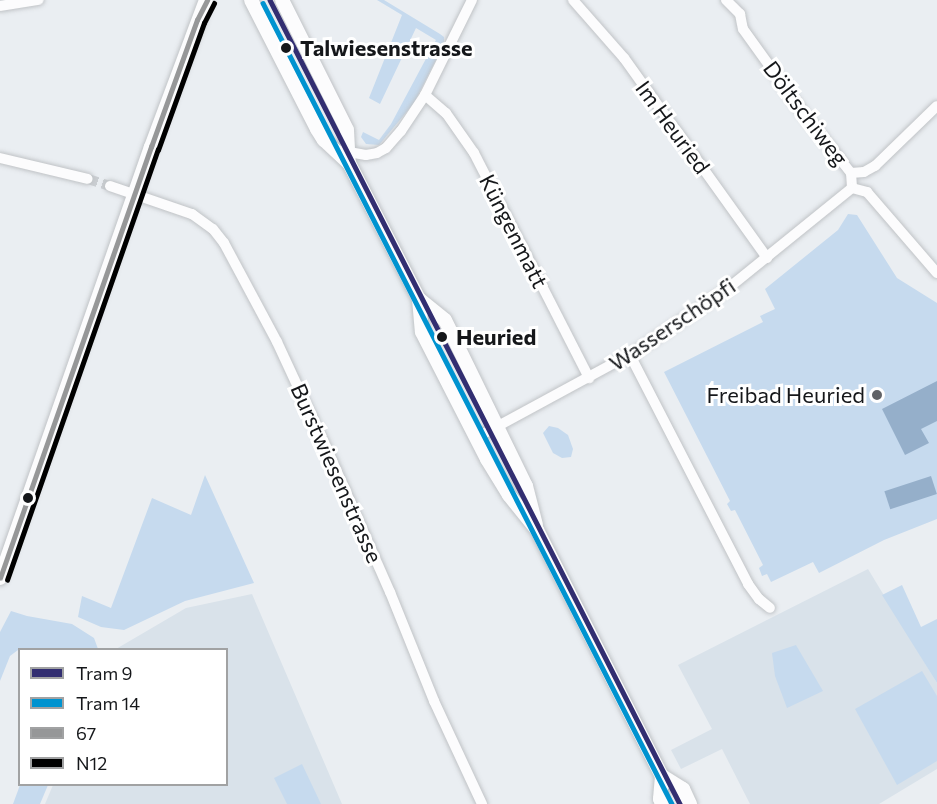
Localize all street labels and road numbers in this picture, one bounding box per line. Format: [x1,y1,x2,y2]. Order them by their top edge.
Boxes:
street label: Döltschiweg [758,56,854,170]
street label: Im Heuried [630,75,716,179]
street label: Küngenmatt [474,170,554,292]
street label: Wasserschöpfi [604,272,740,376]
street label: Burstwiesenstrasse [286,379,388,567]

